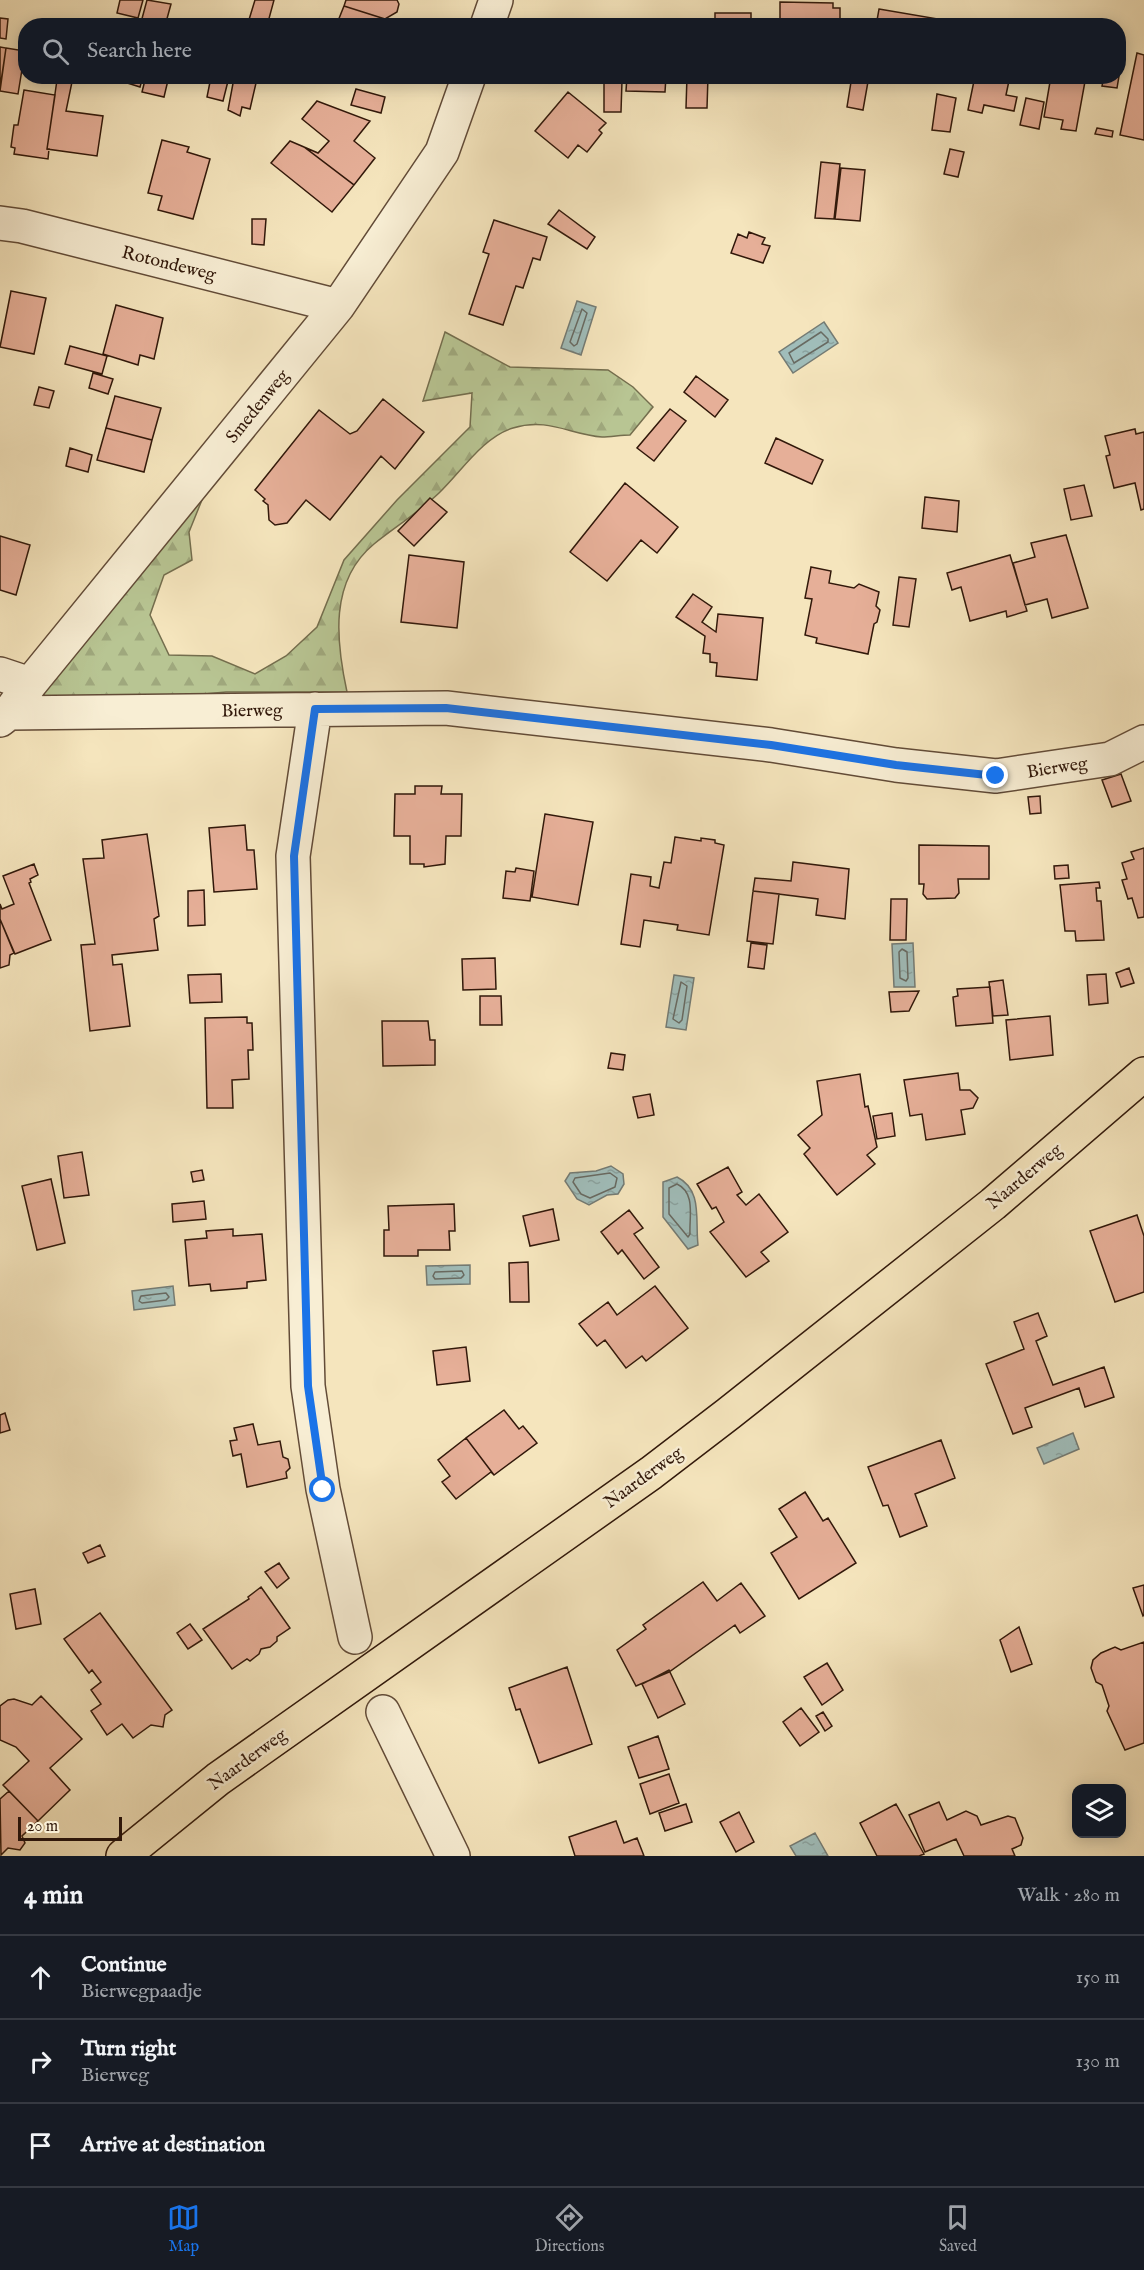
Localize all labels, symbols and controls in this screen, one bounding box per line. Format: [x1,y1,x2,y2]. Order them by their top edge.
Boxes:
search box [18,18,1126,84]
icon: search [39,35,72,68]
text: Search here [87,37,192,65]
street label: Rotondeweg [119,242,218,287]
street label: Smedenweg [221,365,295,449]
street label: Bierweg [221,699,283,724]
street label: Bierweg [1025,752,1090,785]
route end [982,762,1008,788]
street label: Naarderweg [983,1139,1068,1215]
street label: Naarderweg [600,1442,688,1514]
route start [309,1476,335,1502]
street label: Naarderweg [204,1724,292,1796]
map controls [1072,1784,1126,1838]
button: layers [1072,1784,1126,1838]
scale bar [18,1814,122,1842]
text: 20 m [27,1817,58,1837]
text: 4 min [24,1879,83,1912]
text: Walk · 280 m [1017,1883,1120,1908]
text: Continue [81,1951,167,1979]
icon: ahead [24,1961,57,1994]
text: 150 m [1076,1965,1120,1990]
text: Bierwegpaadje [81,1979,202,2004]
text: Turn right [81,2035,176,2063]
icon: right [24,2045,57,2078]
text: 130 m [1075,2049,1120,2074]
text: Bierweg [81,2063,149,2088]
icon: arrive [24,2129,57,2162]
text: Arrive at destination [81,2131,265,2159]
tab: Map [167,2201,200,2257]
tab: Directions [535,2201,604,2257]
tab: Saved [939,2201,977,2257]

